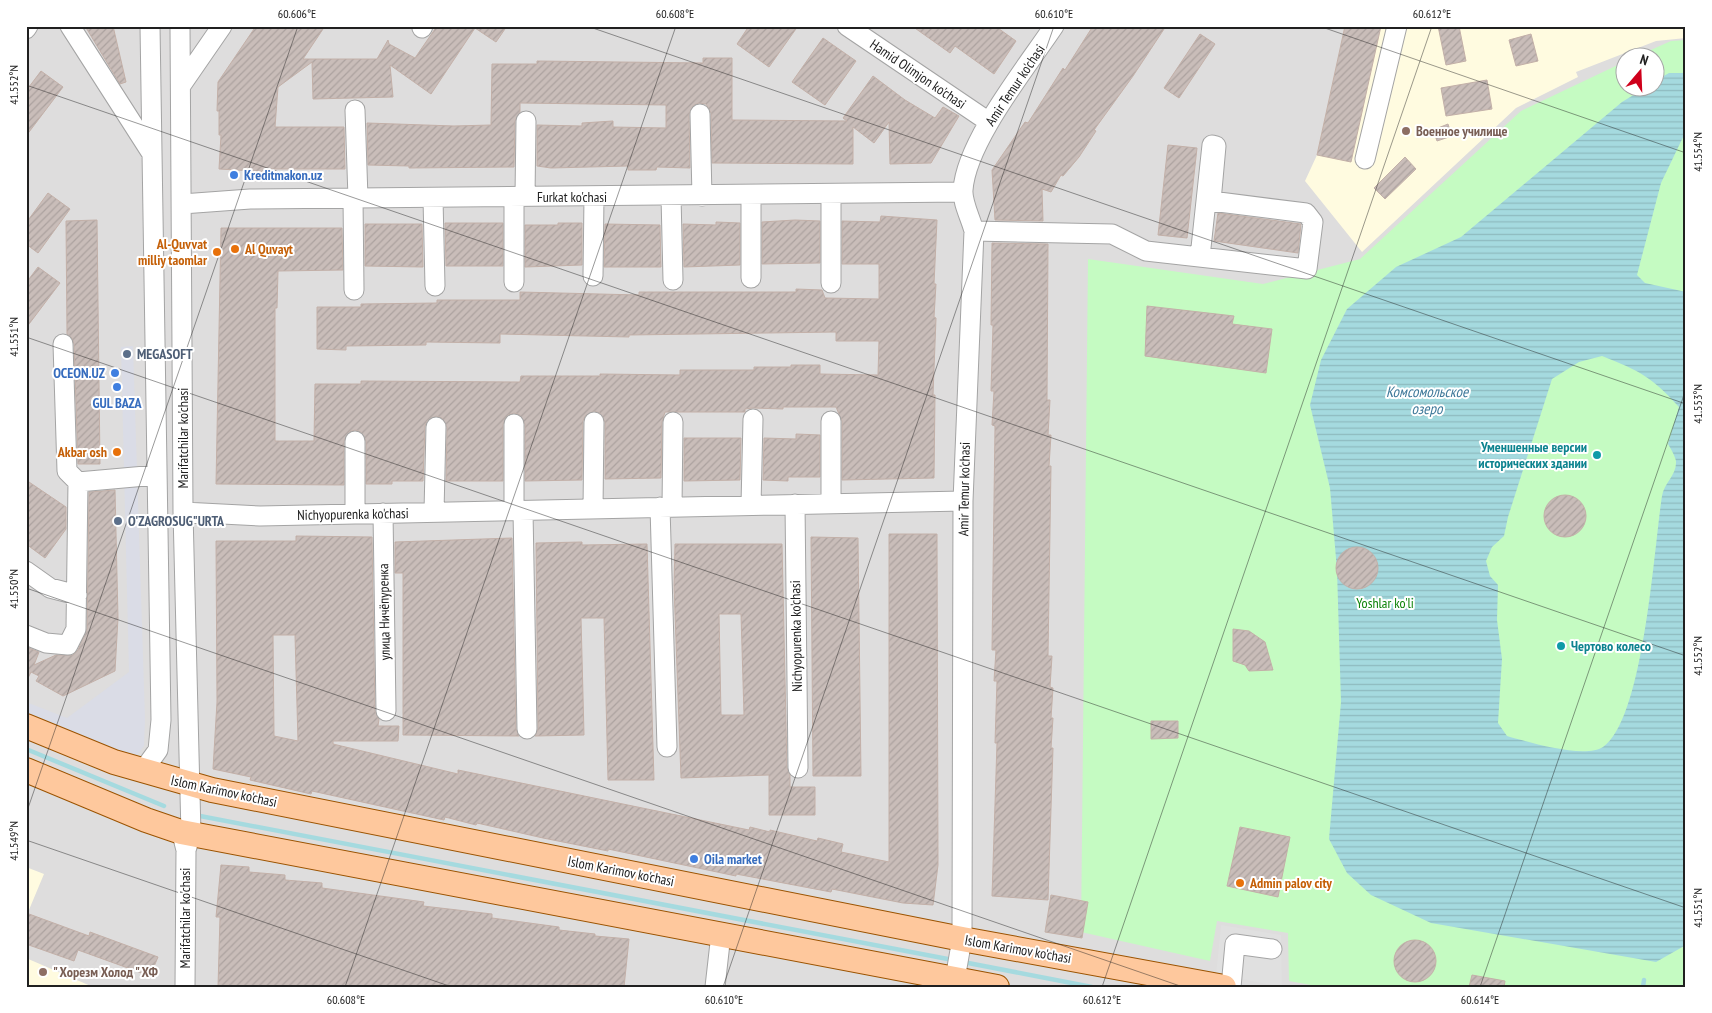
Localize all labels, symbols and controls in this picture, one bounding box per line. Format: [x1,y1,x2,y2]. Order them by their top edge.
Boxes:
text: 60.606°E [278,6,316,21]
text: 60.608°E [656,6,694,21]
text: 60.610°E [1035,6,1073,21]
text: 60.612°E [1413,6,1451,21]
street label: Hamid Olimjon ko'chasi [866,35,970,113]
street label: Amir Temur ko'chasi [981,41,1049,129]
north arrow [1614,48,1664,98]
text: N [1638,50,1651,69]
text: 41.552°N [6,65,21,105]
place label: Военное училище [1416,122,1508,140]
marker: Военное училище [1400,125,1412,137]
text: 41.554°N [1690,132,1705,172]
place label: Kreditmakon.uz [244,166,322,184]
marker: Kreditmakon.uz [228,169,240,181]
street label: Furkat ko'chasi [537,188,607,206]
place label: Al-Quvvat milliy taomlar [138,235,208,269]
place label: Al Quvayt [244,240,293,258]
marker: Al Quvayt [229,243,241,255]
marker: Al-Quvvat milliy taomlar [211,246,223,258]
text: 41.551°N [6,317,21,357]
place label: MEGASOFT [137,345,193,363]
marker: MEGASOFT [121,348,133,360]
place label: OCEON.UZ [53,364,105,382]
marker: OCEON.UZ [109,367,121,379]
marker: GUL BAZA [111,381,123,393]
water label: Комсомольское озеро [1386,382,1469,418]
text: 41.553°N [1690,384,1705,424]
street label: Marifatchilar ko'chasi [174,388,192,488]
place label: GUL BAZA [93,394,142,412]
place label: Уменшенные версии исторических здании [1478,438,1587,472]
street label: Amir Temur ko'chasi [954,442,974,536]
place label: Akbar osh [57,443,107,461]
marker: Akbar osh [111,446,123,458]
marker: Уменшенные версии исторических здании [1591,449,1603,461]
street label: Nichyopurenka ko'chasi [297,504,409,524]
place label: O'ZAGROSUG"URTA [128,512,225,530]
marker: O'ZAGROSUG"URTA [112,515,124,527]
street label: улица Ничёпуренка [374,563,394,661]
text: 41.550°N [6,569,21,609]
street label: Nichyopurenka ko'chasi [786,580,806,692]
park label: Yoshlar ko'li [1356,594,1414,612]
text: 41.552°N [1690,636,1705,676]
place label: Чертово колесо [1571,637,1651,655]
marker: Чертово колесо [1555,640,1567,652]
street label: Islom Karimov ko'chasi [169,771,279,811]
text: 41.549°N [6,821,21,861]
place label: Oila market [704,850,762,868]
street label: Islom Karimov ko'chasi [566,852,676,890]
marker: Oila market [688,853,700,865]
street label: Marifatchilar ko'chasi [176,868,194,968]
place label: Admin palov city [1249,874,1332,892]
marker: Admin palov city [1234,877,1246,889]
text: 41.551°N [1690,888,1705,928]
street label: Islom Karimov ko'chasi [963,931,1073,967]
place label: " Хорезм Холод " ХФ [53,963,159,981]
marker: " Хорезм Холод " ХФ [37,966,49,978]
text: 60.608°E [327,992,365,1007]
text: 60.610°E [705,992,743,1007]
text: 60.612°E [1083,992,1121,1007]
text: 60.614°E [1461,992,1499,1007]

